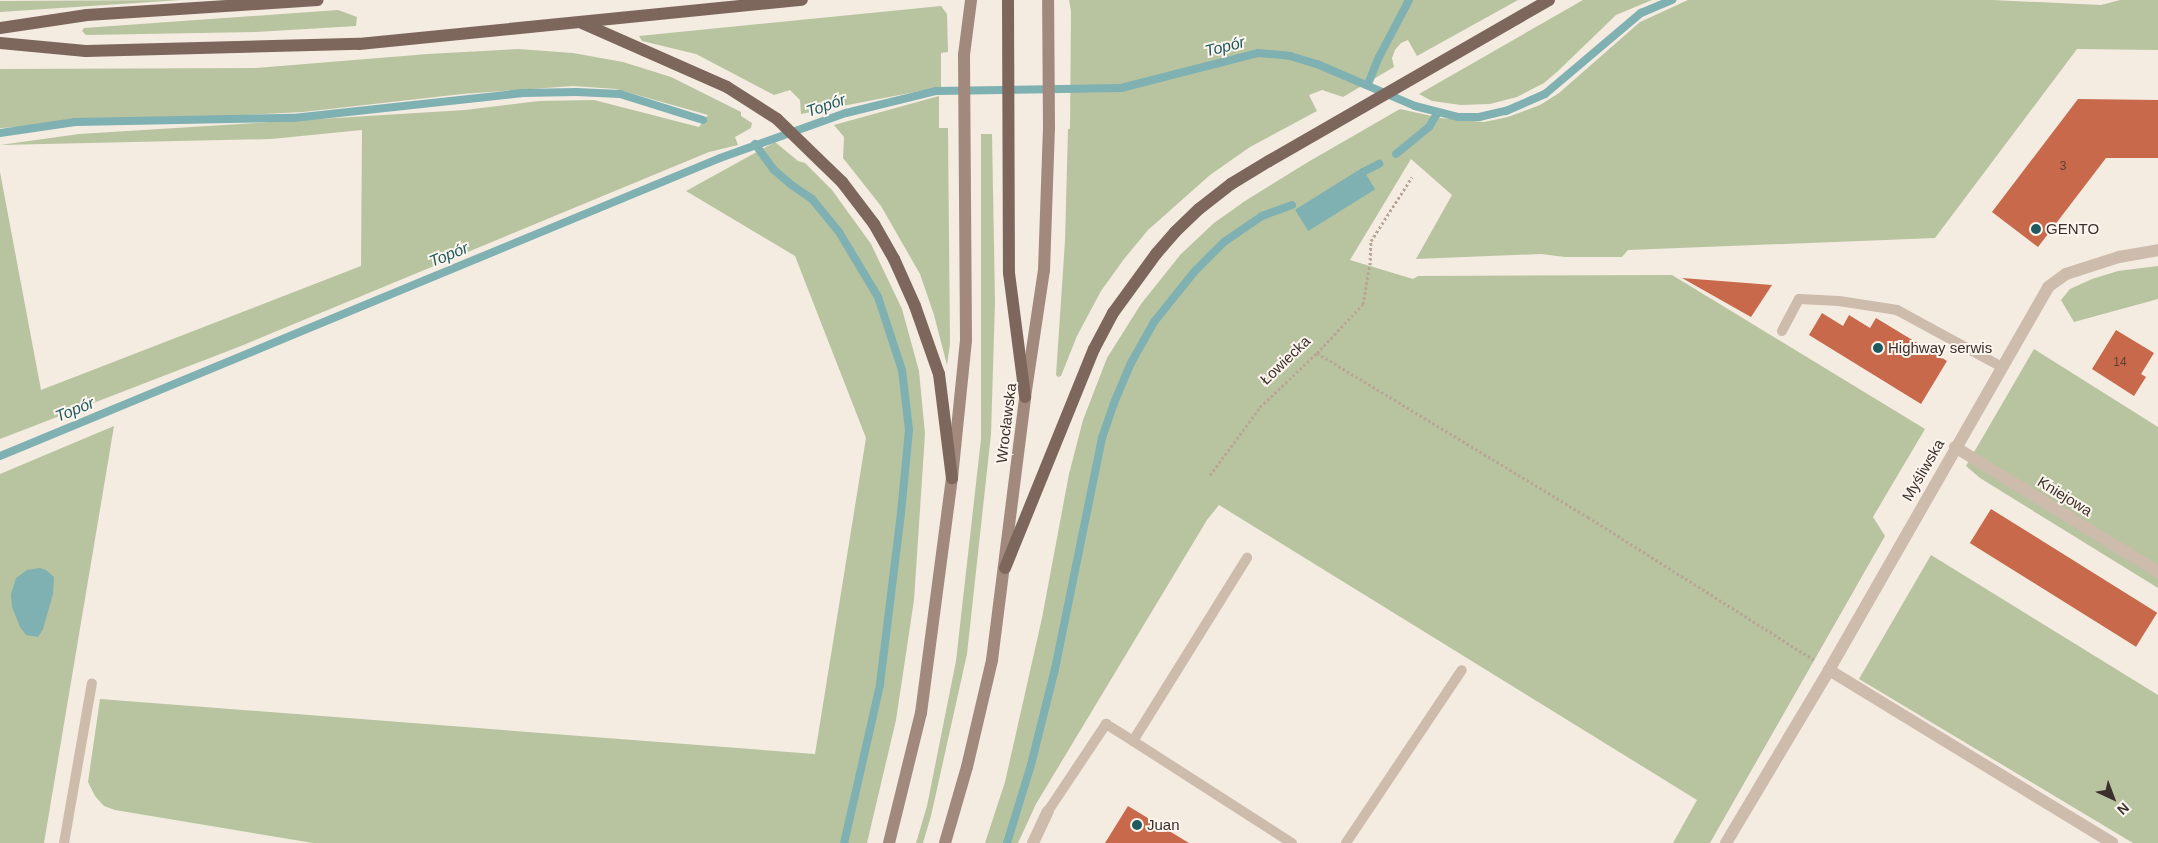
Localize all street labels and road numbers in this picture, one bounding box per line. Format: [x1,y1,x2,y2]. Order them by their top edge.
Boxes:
street label: Łowiecka [1256,332,1314,388]
street label: Wrocławska [992,382,1020,464]
street label: Myśliwska [1898,436,1948,504]
street label: Kniejowa [2034,472,2096,520]

